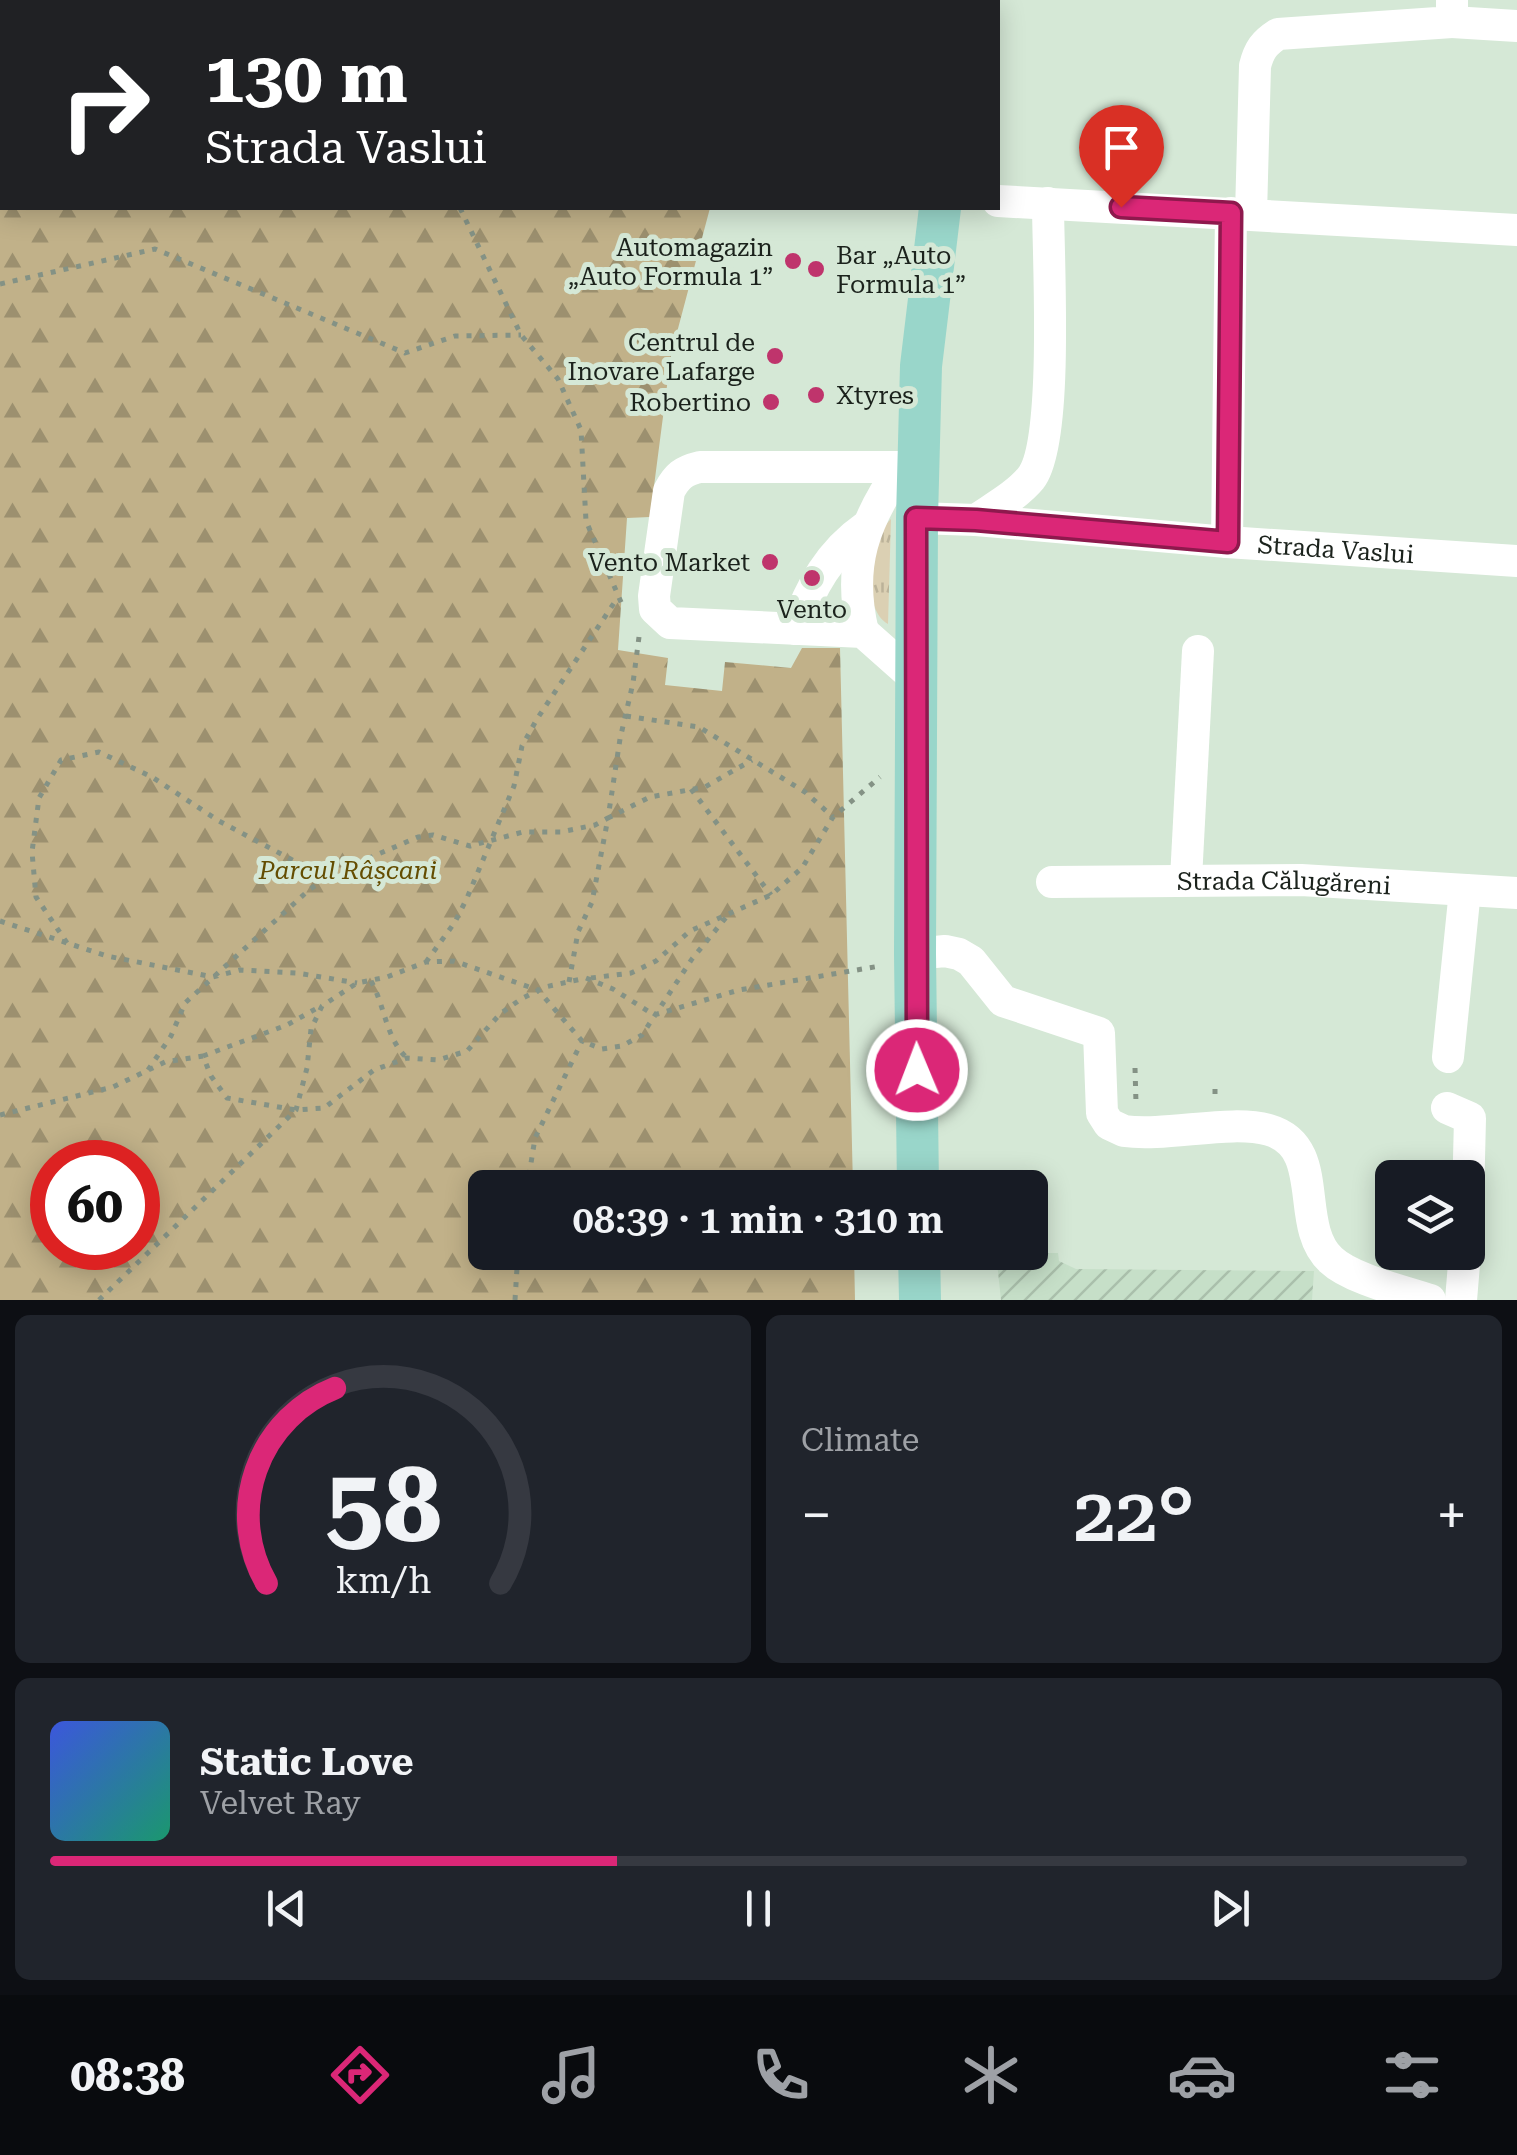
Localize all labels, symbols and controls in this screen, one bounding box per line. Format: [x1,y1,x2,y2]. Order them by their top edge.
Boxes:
text: 130 m [205,37,408,119]
icon: right [40,40,170,170]
pin [1079,105,1164,208]
icon: arrive [1094,120,1149,175]
text: Strada Vaslui [205,121,487,174]
place label: Automagazin „Auto Formula 1” [568,233,773,291]
place label: Bar „Auto Formula 1” [836,241,966,299]
marker: Automagazin „Auto Formula 1” [782,250,804,272]
marker: Bar „Auto Formula 1” [805,258,827,280]
place label: Centrul de Inovare Lafarge [568,328,755,386]
marker: Centrul de Inovare Lafarge [764,345,786,367]
place label: Xtyres [836,381,914,410]
marker: Xtyres [805,384,827,406]
place label: Robertino [629,388,751,417]
marker: Robertino [760,391,782,413]
street label: Strada Vaslui [1257,530,1415,569]
place label: Vento Market [588,548,750,577]
marker: Vento Market [759,551,781,573]
marker: Vento [801,567,823,589]
place label: Vento [777,595,847,624]
park label: Parcul Râșcani [258,856,437,887]
street label: Strada Călugăreni [1177,866,1392,900]
position arrow [865,1018,969,1122]
speed limit sign: 60 [30,1140,160,1270]
map controls [1375,1160,1485,1270]
button: layers [1375,1160,1485,1270]
text: 08:39 · 1 min · 310 m [573,1198,944,1242]
text: Climate [801,1421,919,1459]
text: 58 [325,1445,441,1566]
text: 22° [1073,1471,1195,1559]
text: − [801,1483,832,1547]
text: + [1436,1483,1467,1547]
text: km/h [335,1560,431,1602]
text: Static Love [200,1740,413,1784]
text: Velvet Ray [200,1784,361,1822]
icon: previous [259,1881,314,1936]
icon: pause [731,1881,786,1936]
icon: next [1203,1881,1258,1936]
icon: directions [325,2040,395,2110]
icon: music [536,2040,606,2110]
icon: phone [746,2040,816,2110]
icon: climate [956,2040,1026,2110]
icon: car [1167,2040,1237,2110]
icon: filters [1377,2040,1447,2110]
text: 08:38 [70,2049,185,2102]

